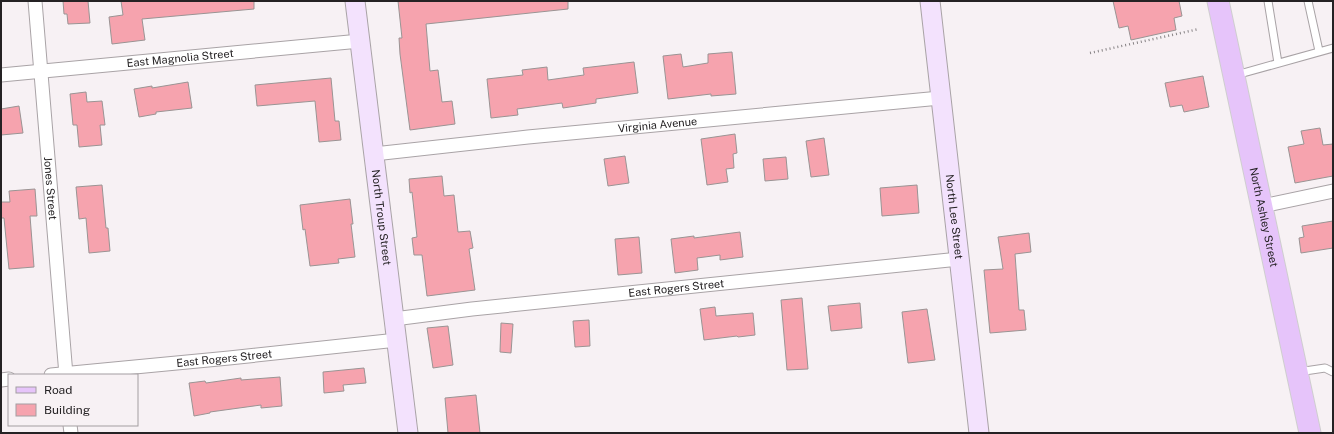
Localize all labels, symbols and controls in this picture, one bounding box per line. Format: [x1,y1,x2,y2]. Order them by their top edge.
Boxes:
street label: East Magnolia Street [126,47,234,69]
street label: Virginia Avenue [617,115,698,134]
street label: Jones Street [42,156,59,220]
street label: North Ashley Street [1248,166,1280,268]
street label: North Troup Street [370,169,393,266]
street label: North Lee Street [944,174,965,260]
street label: East Rogers Street [628,277,725,299]
street label: East Rogers Street [176,347,273,369]
legend [8,374,138,426]
text: Road [44,383,72,397]
text: Building [44,403,90,417]

